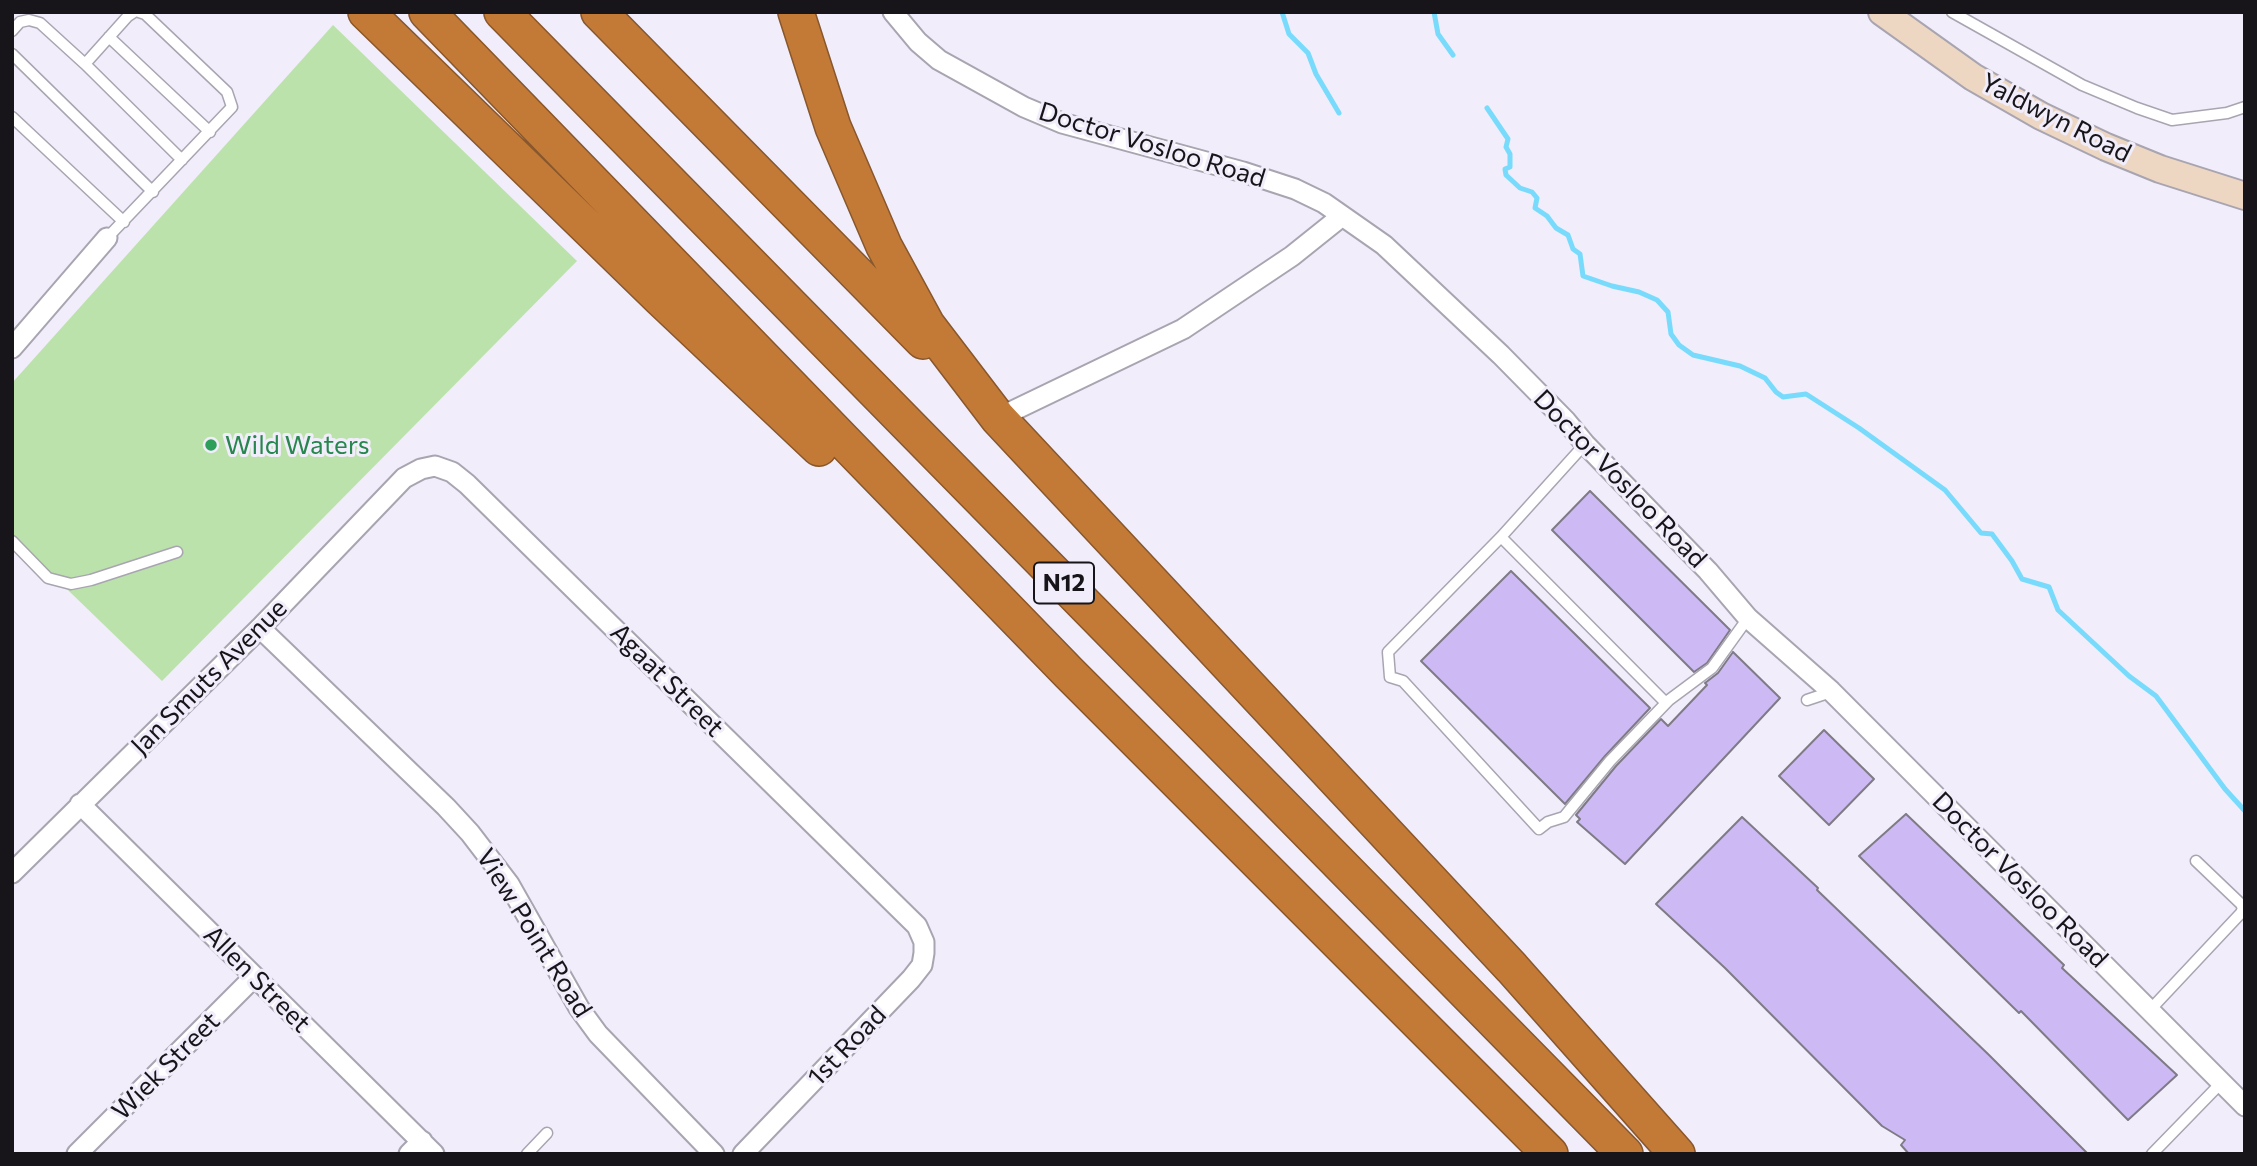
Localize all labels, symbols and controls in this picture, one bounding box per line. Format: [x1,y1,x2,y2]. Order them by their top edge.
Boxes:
street label: Yaldwyn Road [1976,67,2136,169]
street label: Doctor Vosloo Road [1035,96,1269,194]
street label: Doctor Vosloo Road [1527,383,1713,575]
place label: Wild Waters [225,429,370,461]
marker: Wild Waters [203,437,219,453]
road number: N12 [1034,562,1094,604]
street label: Jan Smuts Avenue [125,593,293,761]
street label: Agaat Street [604,617,730,743]
street label: Doctor Vosloo Road [1926,786,2114,974]
street label: View Point Road [470,843,598,1023]
street label: Allen Street [197,919,317,1039]
street label: 1st Road [801,999,893,1093]
street label: Wiek Street [106,1006,226,1126]

